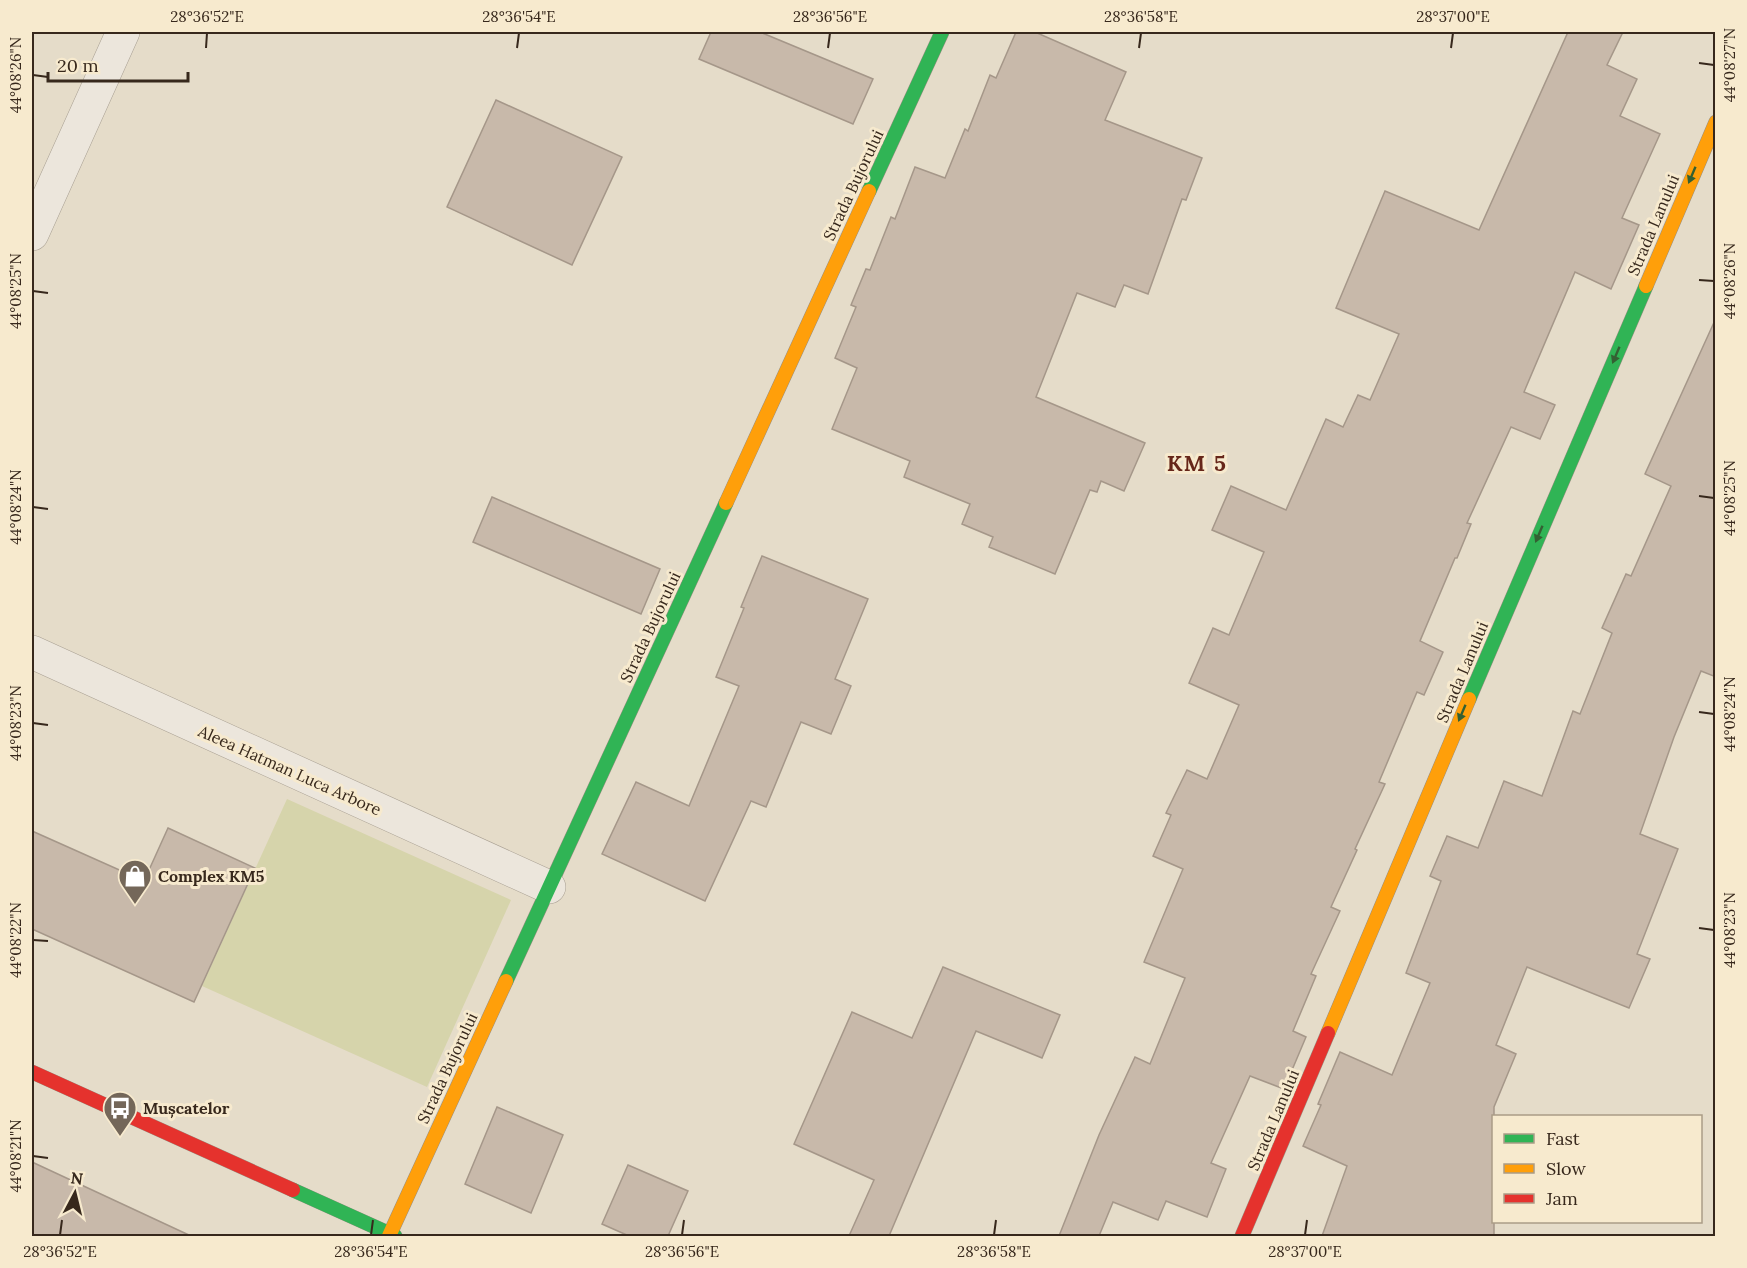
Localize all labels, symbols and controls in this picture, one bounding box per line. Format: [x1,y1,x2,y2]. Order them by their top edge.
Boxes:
text: 28°36'52"E [170,7,244,26]
text: 28°36'54"E [482,7,556,26]
text: 28°36'56"E [793,7,867,26]
text: 28°36'58"E [1104,7,1178,26]
text: 28°37'00"E [1416,7,1490,26]
text: 44°08'27"N [1720,28,1739,102]
text: 44°08'26"N [6,37,25,113]
scale bar [48,45,188,83]
text: 20 m [57,54,99,77]
street label: Strada Bujorului [819,126,887,244]
one-way arrow [1688,167,1697,184]
street label: Strada Lanului [1623,171,1683,279]
text: 44°08'26"N [1720,243,1739,319]
text: 44°08'25"N [6,253,25,329]
one-way arrow [1611,346,1621,364]
district label: KM 5 [1167,449,1227,477]
text: 44°08'25"N [1720,460,1739,536]
text: 44°08'24"N [6,469,25,545]
one-way arrow [1534,525,1543,543]
street label: Strada Bujorului [616,568,684,686]
street label: Strada Lanului [1432,618,1492,726]
text: 44°08'24"N [1720,676,1739,752]
text: 44°08'23"N [6,685,25,761]
one-way arrow [1457,705,1467,723]
street label: Aleea Hatman Luca Arbore [195,720,385,820]
shop icon: Complex KM5 [117,858,153,905]
place label: Complex KM5 [158,866,265,886]
text: 44°08'23"N [1720,892,1739,968]
text: 44°08'22"N [6,902,25,978]
street label: Strada Bujorului [413,1009,481,1127]
street label: Strada Lanului [1243,1066,1303,1174]
bus stop icon: Mușcatelor [102,1090,138,1137]
place label: Mușcatelor [143,1098,230,1119]
legend [1492,1115,1702,1223]
text: 44°08'21"N [6,1119,25,1193]
text: Fast [1546,1127,1580,1150]
text: Slow [1546,1157,1586,1180]
north arrow [45,1163,105,1223]
text: N [69,1167,84,1189]
text: Jam [1545,1187,1578,1210]
text: 28°36'52"E [23,1242,97,1261]
text: 28°36'54"E [334,1242,408,1261]
text: 28°36'56"E [645,1242,719,1261]
text: 28°36'58"E [957,1242,1031,1261]
text: 28°37'00"E [1268,1242,1342,1261]

